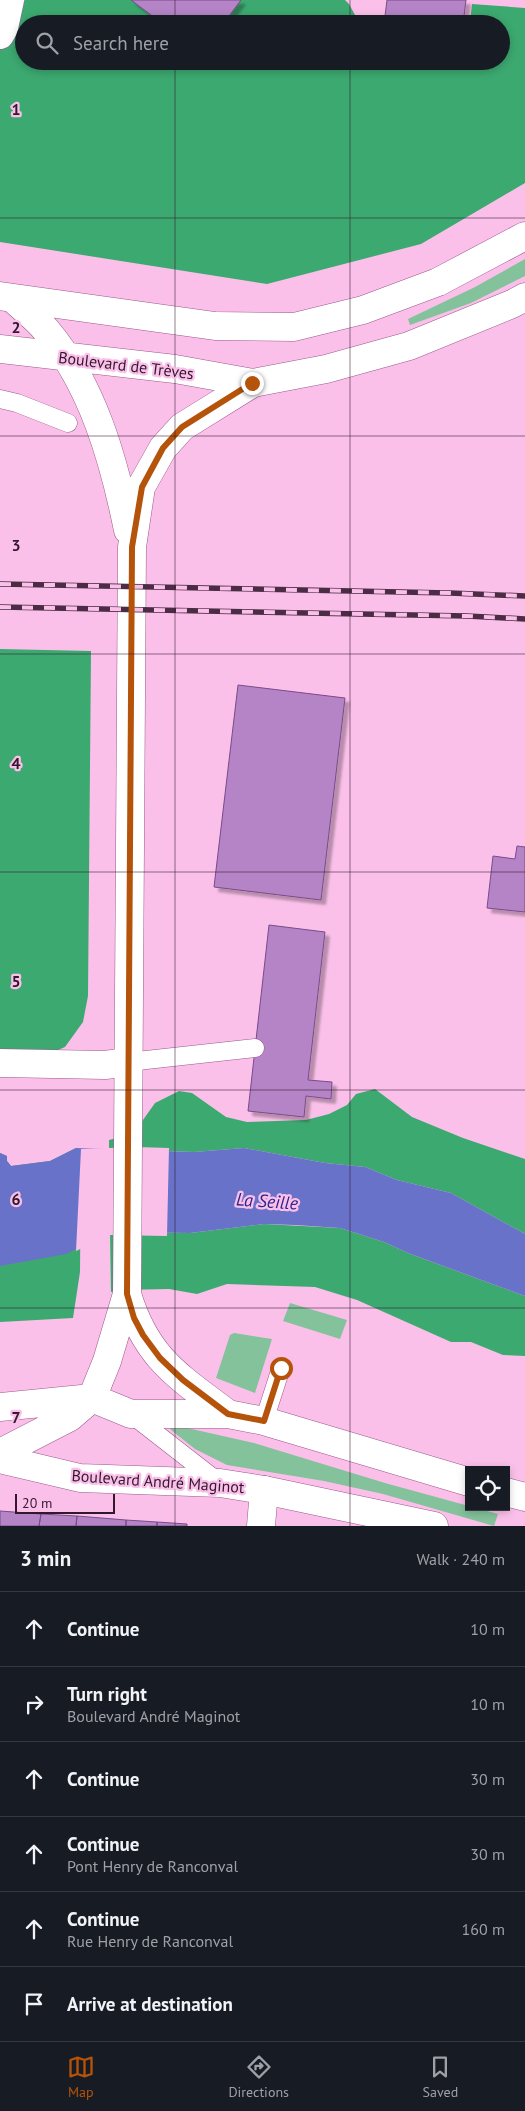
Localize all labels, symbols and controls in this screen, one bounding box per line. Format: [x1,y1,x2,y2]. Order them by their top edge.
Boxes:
search box [15,15,510,70]
icon: search [33,29,61,57]
text: Search here [73,31,169,55]
text: 1 [11,99,21,119]
text: 2 [11,317,21,337]
street label: Boulevard de Trèves [57,347,195,383]
route end [241,372,264,395]
text: 3 [11,535,21,555]
text: 4 [11,753,21,773]
text: 5 [11,971,21,991]
water label: La Seille [235,1187,299,1215]
text: 6 [11,1189,21,1209]
route start [270,1357,293,1380]
text: 7 [11,1407,21,1427]
street label: Boulevard André Maginot [71,1465,246,1497]
map controls [465,1466,510,1511]
button: locate [465,1466,510,1511]
scale bar [15,1491,115,1514]
text: 20 m [22,1494,52,1512]
text: 3 min [20,1545,71,1572]
text: Walk · 240 m [416,1549,505,1569]
icon: ahead [20,1615,48,1643]
text: Continue [67,1617,139,1641]
text: 10 m [470,1619,505,1639]
text: Turn right [67,1682,147,1706]
icon: right [20,1690,48,1718]
text: 10 m [470,1694,505,1714]
text: Boulevard André Maginot [67,1706,240,1726]
icon: ahead [20,1765,48,1793]
text: Continue [67,1767,139,1791]
text: 30 m [470,1769,505,1789]
text: Continue [67,1832,139,1856]
icon: ahead [20,1840,48,1868]
text: 30 m [470,1844,505,1864]
text: Pont Henry de Ranconval [67,1856,238,1876]
text: Continue [67,1907,139,1931]
icon: ahead [20,1915,48,1943]
text: 160 m [462,1919,505,1939]
text: Rue Henry de Ranconval [67,1931,233,1951]
icon: arrive [20,1990,48,2018]
text: Arrive at destination [67,1992,233,2016]
tab: Map [67,2053,95,2101]
tab: Directions [228,2053,289,2101]
tab: Saved [423,2053,458,2101]

